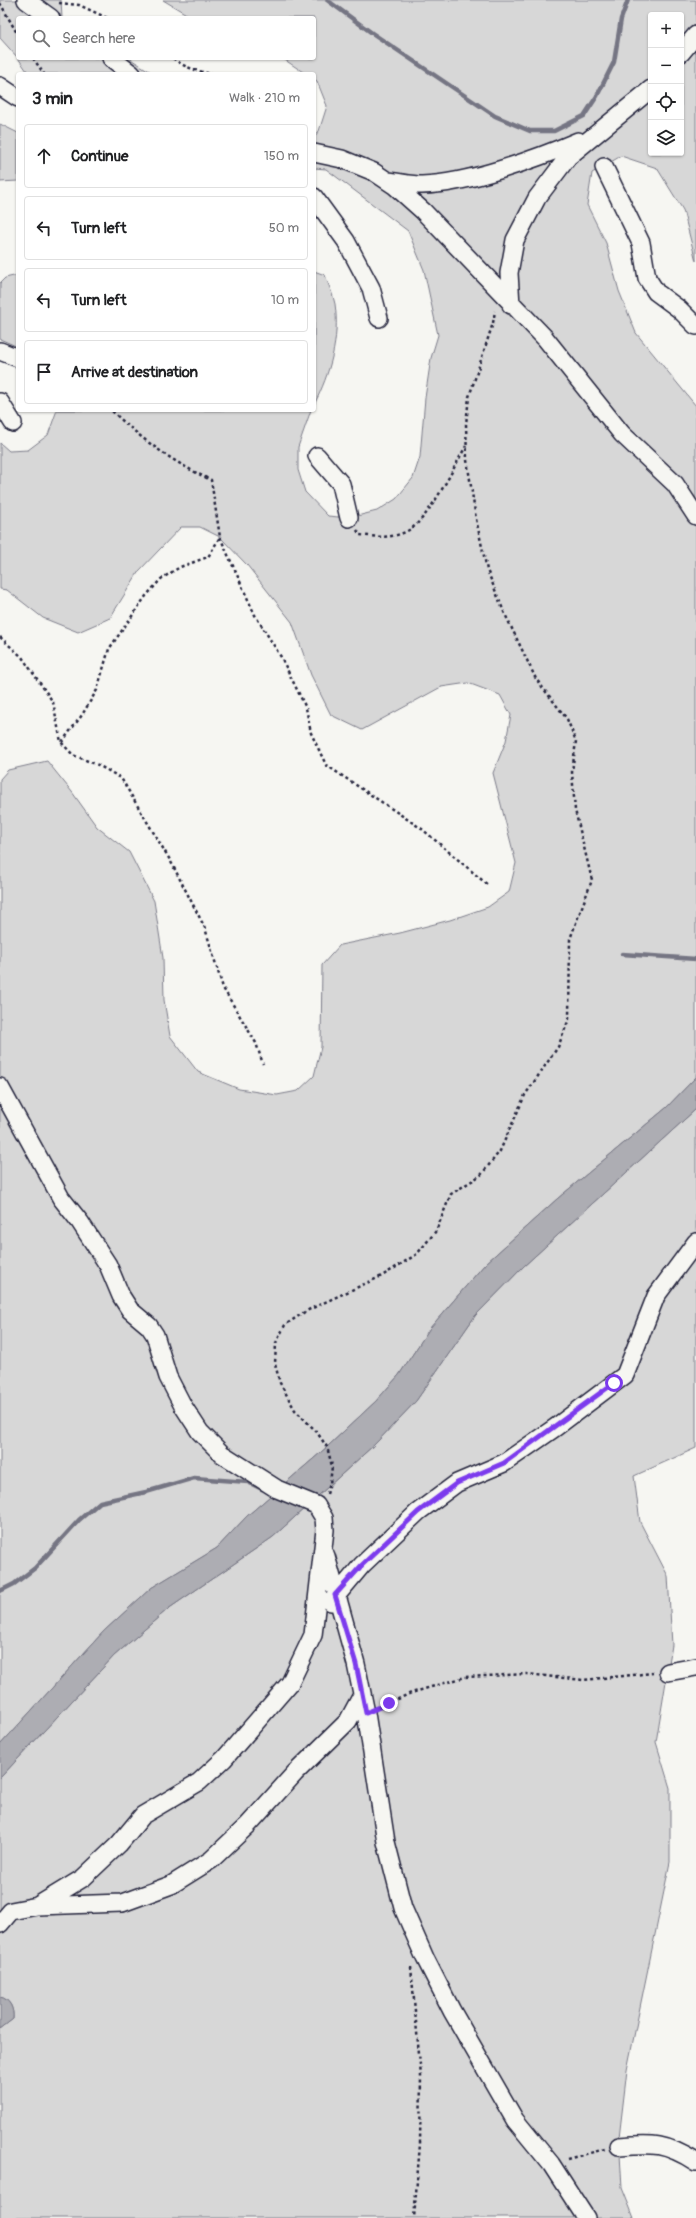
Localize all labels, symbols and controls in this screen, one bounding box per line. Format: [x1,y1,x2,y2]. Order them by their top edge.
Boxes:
map controls [648,12,684,156]
button: + [648,12,684,48]
search box [16,16,316,60]
icon: search [30,27,52,49]
text: Search here [62,29,135,48]
button: − [648,48,684,84]
button: locate [648,84,684,120]
text: 3 min [32,88,73,109]
text: Walk · 210 m [229,90,300,106]
button: layers [648,120,684,156]
icon: ahead [33,145,55,167]
text: Continue [71,147,129,166]
text: 150 m [264,148,299,164]
icon: left [33,217,55,239]
text: Turn left [71,219,127,238]
text: 50 m [269,220,299,236]
icon: left [33,289,55,311]
text: Turn left [71,291,127,310]
text: 10 m [271,292,299,308]
icon: arrive [33,361,55,383]
text: Arrive at destination [71,363,198,382]
route start [605,1374,623,1392]
route end [380,1694,398,1712]

